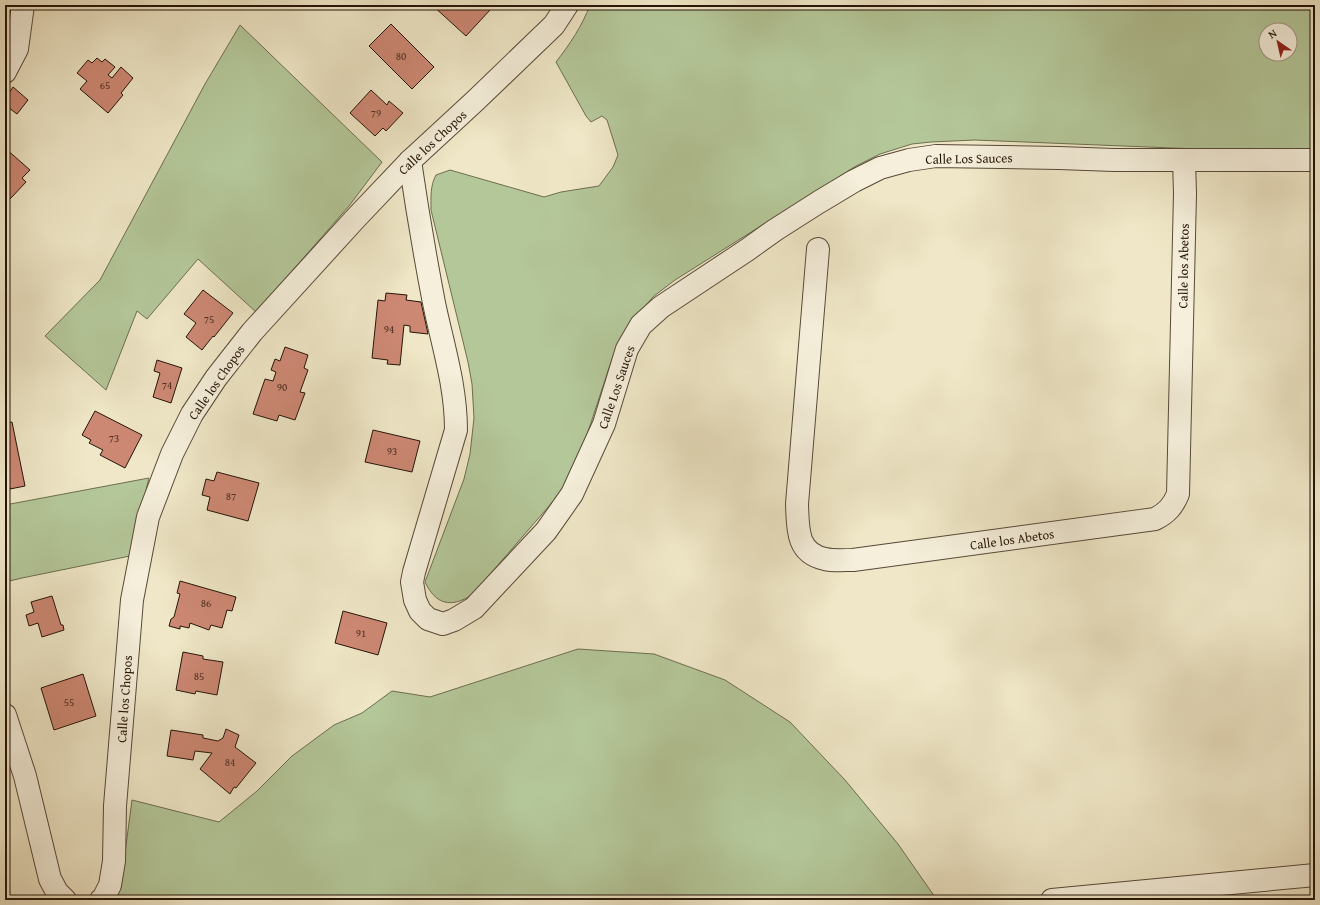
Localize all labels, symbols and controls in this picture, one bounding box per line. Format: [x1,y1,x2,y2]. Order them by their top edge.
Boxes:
north arrow [1258,22,1298,62]
text: N [1265,25,1280,42]
house number: 80 [396,48,406,64]
house number: 65 [100,77,110,93]
house number: 79 [371,105,381,121]
street label: Calle los Chopos [394,106,471,179]
street label: Calle Los Sauces [925,148,1013,169]
street label: Calle los Abetos [1173,223,1194,309]
house number: 75 [204,311,214,327]
house number: 94 [384,321,394,337]
street label: Calle los Chopos [184,341,249,424]
street label: Calle Los Sauces [593,343,640,431]
house number: 74 [162,377,172,393]
house number: 90 [277,379,287,395]
house number: 73 [109,430,119,446]
house number: 93 [387,443,397,459]
house number: 87 [226,488,236,504]
street label: Calle los Abetos [969,524,1055,555]
house number: 86 [201,595,211,611]
house number: 91 [356,625,366,641]
street label: Calle los Chopos [112,655,137,743]
house number: 85 [194,668,204,684]
house number: 55 [64,694,74,710]
house number: 84 [225,754,235,770]

